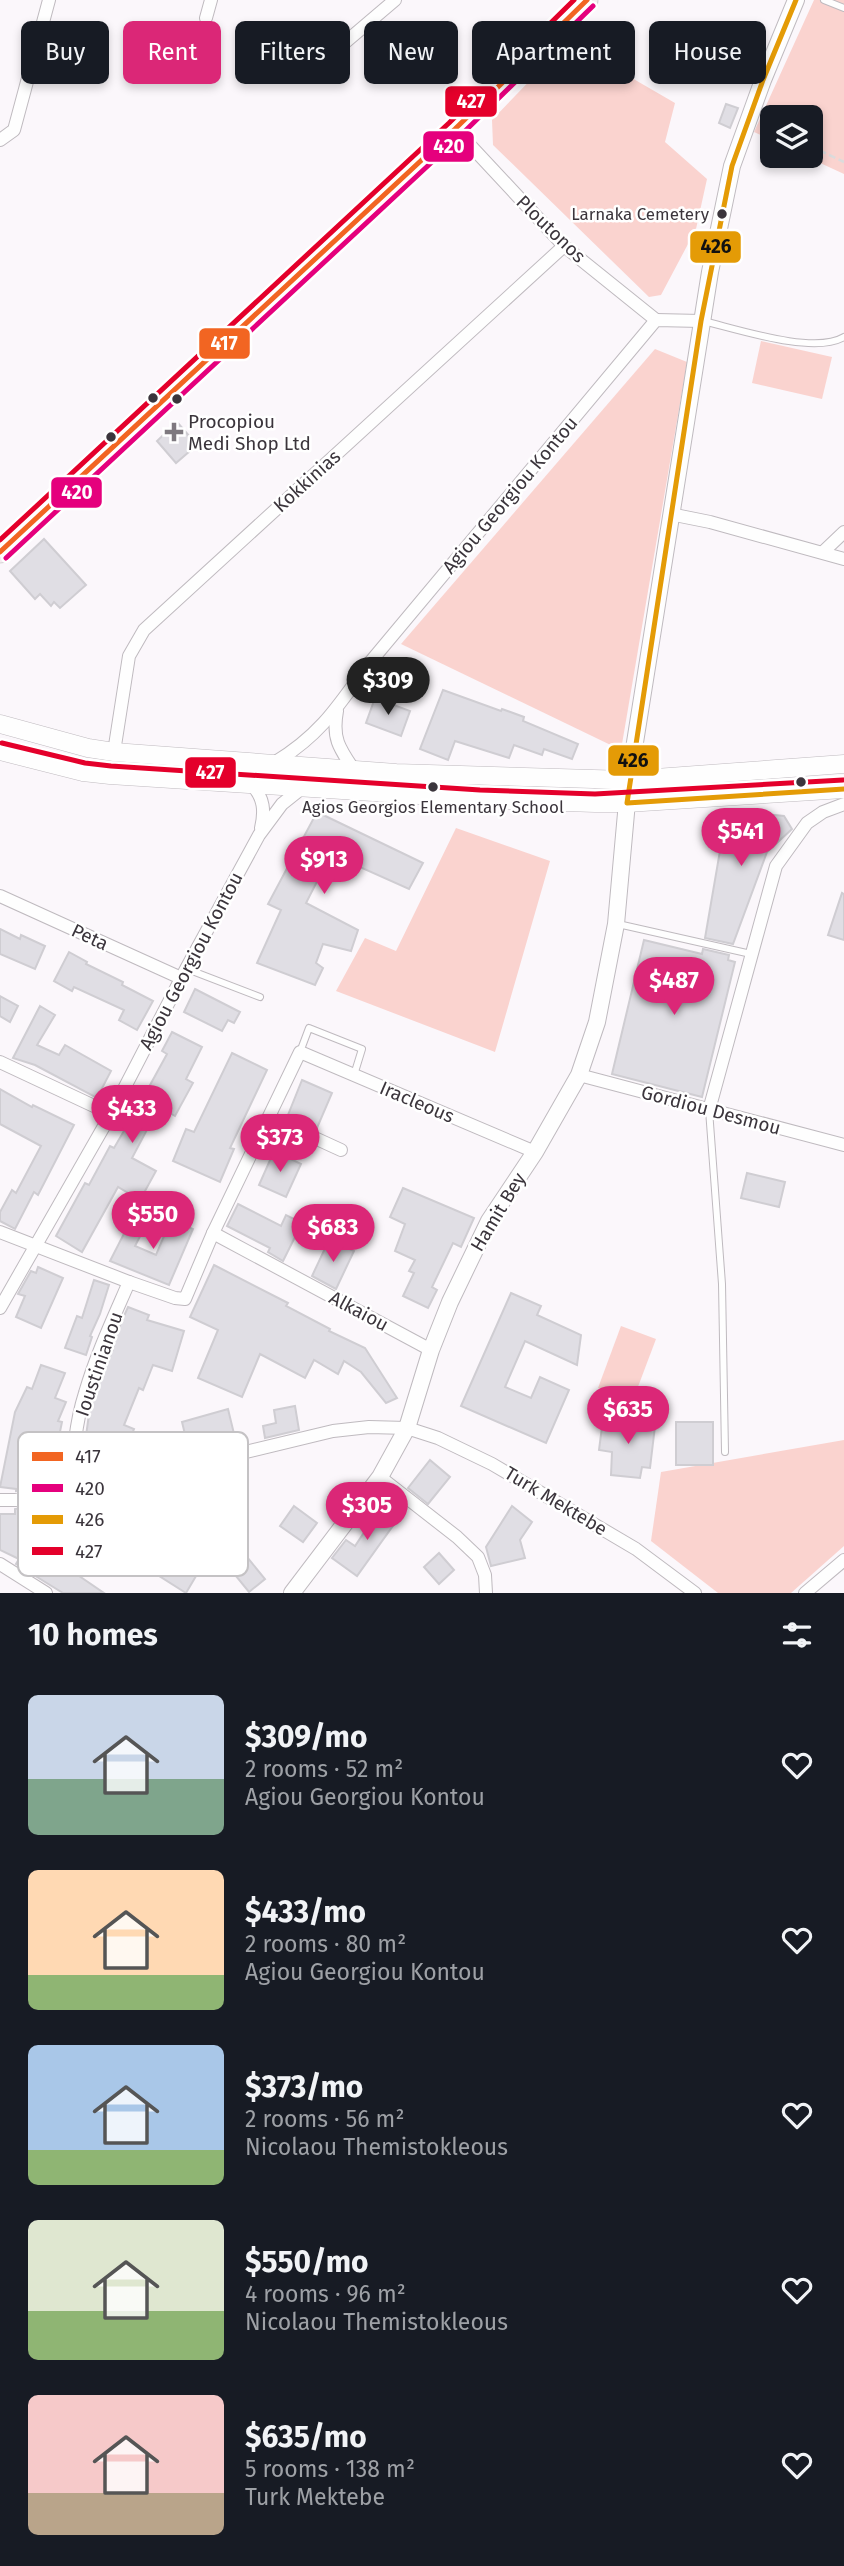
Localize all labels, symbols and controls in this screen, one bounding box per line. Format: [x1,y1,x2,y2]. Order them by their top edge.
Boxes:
chip: Buy [21,21,109,84]
chip: Rent [123,21,221,84]
chip: Filters [235,21,350,84]
chip: New [364,21,458,84]
chip: Apartment [472,21,635,84]
chip: House [649,21,766,84]
line badge: 427 [444,85,498,118]
text: 427 [457,90,486,113]
map controls [760,105,823,168]
button: layers [760,105,823,168]
line badge: 420 [422,130,475,163]
text: 420 [433,135,465,158]
street label: Ploutonos [512,190,590,268]
place label: Larnaka Cemetery [571,204,710,225]
marker: Larnaka Cemetery [715,207,729,221]
line badge: 426 [689,230,742,264]
text: 426 [701,235,732,258]
line badge: 417 [198,327,251,360]
text: 417 [210,332,238,355]
unlabelled marker [146,391,160,405]
unlabelled marker [170,392,184,406]
place label: Procopiou Medi Shop Ltd [188,410,311,455]
street label: Agiou Georgiou Kontou [438,412,582,578]
marker: Procopiou Medi Shop Ltd [166,424,182,440]
unlabelled marker [104,430,118,444]
street label: Kokkinias [269,445,345,517]
line badge: 420 [50,476,103,509]
text: 420 [61,481,93,504]
pin: $309 [347,658,429,717]
text: $309 [363,666,413,694]
line badge: 426 [607,744,660,777]
text: 426 [618,749,649,772]
line badge: 427 [184,756,237,789]
text: 427 [196,761,225,784]
unlabelled marker [794,775,808,789]
marker: Agios Georgios Elementary School [426,780,440,794]
place label: Agios Georgios Elementary School [302,797,564,818]
pin: $541 [700,808,782,868]
text: $541 [718,817,764,845]
pin: $913 [283,836,365,896]
text: $913 [300,845,348,873]
street label: Agiou Georgiou Kontou [134,868,248,1054]
street label: Peta [68,919,112,955]
pin: $487 [633,958,715,1017]
text: $487 [649,966,699,994]
street label: Iracleous [376,1076,458,1128]
street label: Gordiou Desmou [639,1080,783,1140]
pin: $433 [91,1086,173,1145]
text: $433 [107,1094,157,1122]
pin: $373 [239,1114,321,1174]
text: $373 [256,1123,304,1151]
street label: Hamit Bey [465,1168,531,1256]
pin: $550 [112,1192,194,1251]
text: $550 [128,1200,178,1228]
pin: $683 [292,1204,374,1264]
text: $683 [308,1213,358,1241]
street label: Alkaiou [325,1286,393,1336]
street label: Ioustinianou [70,1309,128,1419]
pin: $635 [587,1386,669,1446]
text: $635 [603,1395,653,1423]
legend [18,1432,248,1576]
text: 417 [75,1445,101,1468]
street label: Turk Mektebe [501,1461,611,1541]
text: 420 [75,1477,105,1500]
pin: $305 [326,1482,408,1542]
text: $305 [342,1491,392,1519]
text: 426 [75,1508,104,1531]
text: 427 [75,1540,102,1563]
icon: filters [778,1616,816,1654]
text: 10 homes [28,1617,158,1653]
text: $309/mo [245,1719,368,1755]
icon: home [84,1723,168,1807]
icon: heart [778,1746,816,1784]
text: 2 rooms · 52 m² [245,1755,403,1783]
text: Agiou Georgiou Kontou [245,1783,485,1811]
text: $433/mo [245,1894,366,1930]
icon: home [84,1898,168,1982]
icon: heart [778,1921,816,1959]
text: 2 rooms · 80 m² [245,1930,406,1958]
text: Agiou Georgiou Kontou [245,1958,485,1986]
text: $373/mo [245,2069,363,2105]
icon: home [84,2073,168,2157]
icon: heart [778,2096,816,2134]
text: 2 rooms · 56 m² [245,2105,404,2133]
text: Nicolaou Themistokleous [245,2133,508,2161]
text: $550/mo [245,2244,369,2280]
icon: home [84,2248,168,2332]
icon: heart [778,2271,816,2309]
text: 4 rooms · 96 m² [245,2280,406,2308]
text: Nicolaou Themistokleous [245,2308,508,2336]
text: $635/mo [245,2419,367,2455]
icon: home [84,2423,168,2507]
icon: heart [778,2446,816,2484]
text: 5 rooms · 138 m² [245,2455,415,2483]
text: Turk Mektebe [245,2483,385,2511]

